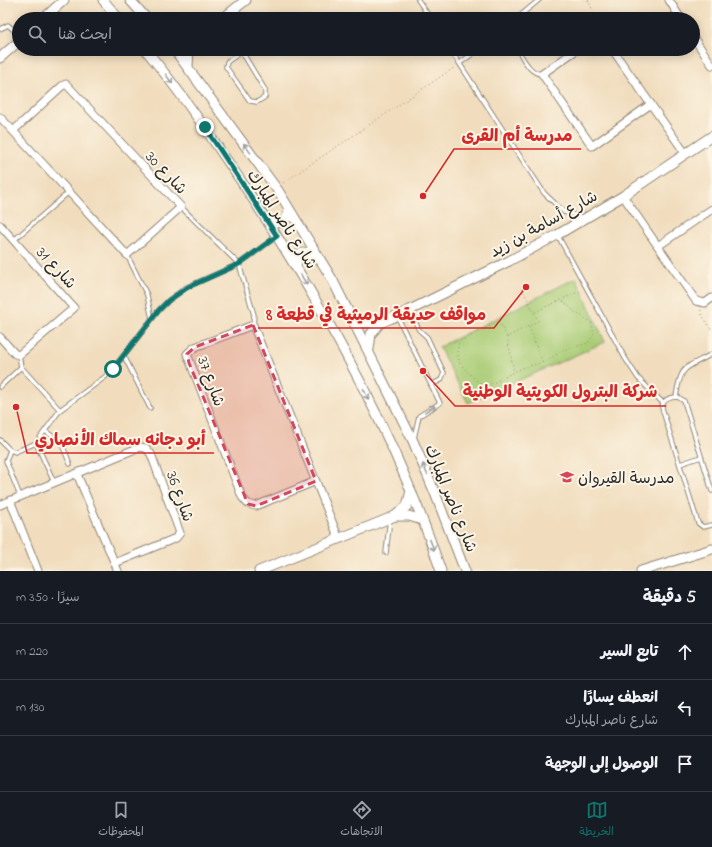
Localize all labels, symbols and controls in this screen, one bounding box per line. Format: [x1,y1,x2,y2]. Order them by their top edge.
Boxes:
search box [12,12,700,56]
icon: search [26,23,48,45]
text: ابحث هنا [58,24,112,46]
one-way arrow [165,74,173,85]
route end [196,118,214,136]
callout: مدرسة أم القرى [454,120,581,149]
text: مدرسة أم القرى [461,124,573,149]
one-way arrow [243,143,251,154]
street label: شارع 30 [139,146,192,201]
street label: شارع ناصر المبارك [240,166,323,275]
street label: شارع أسامة بن زيد [486,185,602,264]
street label: شارع 31 [30,242,81,295]
one-way arrow [301,274,309,286]
callout: مواقف حديقة الرميثية في قطعة 8 [258,299,494,328]
text: مواقف حديقة الرميثية في قطعة 8 [265,302,486,328]
street label: شارع 37 [190,353,230,410]
route start [104,360,122,378]
callout: شركة البترول الكويتية الوطنية [455,377,666,406]
text: شركة البترول الكويتية الوطنية [463,380,658,405]
one-way arrow [363,388,370,400]
one-way arrow [424,405,436,413]
callout: أبو دجانه سماك الأنصاري [27,424,214,453]
text: أبو دجانه سماك الأنصاري [35,428,206,453]
street label: شارع ناصر المبارك [418,441,483,556]
one-way arrow [421,464,428,476]
place label: مدرسة القيروان [578,467,674,491]
street label: شارع 36 [159,468,199,525]
school or university icon: مدرسة القيروان [559,469,575,485]
one-way arrow [428,539,436,551]
text: 5 دقيقة [643,585,696,610]
text: سيرًا · 350 m [16,588,80,607]
text: تابع السير [601,641,658,663]
icon: ahead [674,641,696,663]
text: 220 m [16,642,48,661]
text: انعطف يسارًا [583,687,658,709]
icon: left [674,697,696,719]
text: 130 m [16,698,44,717]
text: شارع ناصر المبارك [565,711,658,730]
text: الوصول إلى الوجهة [545,753,658,775]
icon: arrive [674,753,696,775]
tab: المحفوظات [98,799,144,841]
tab: الاتجاهات [340,799,383,841]
tab: الخريطة [579,799,614,841]

